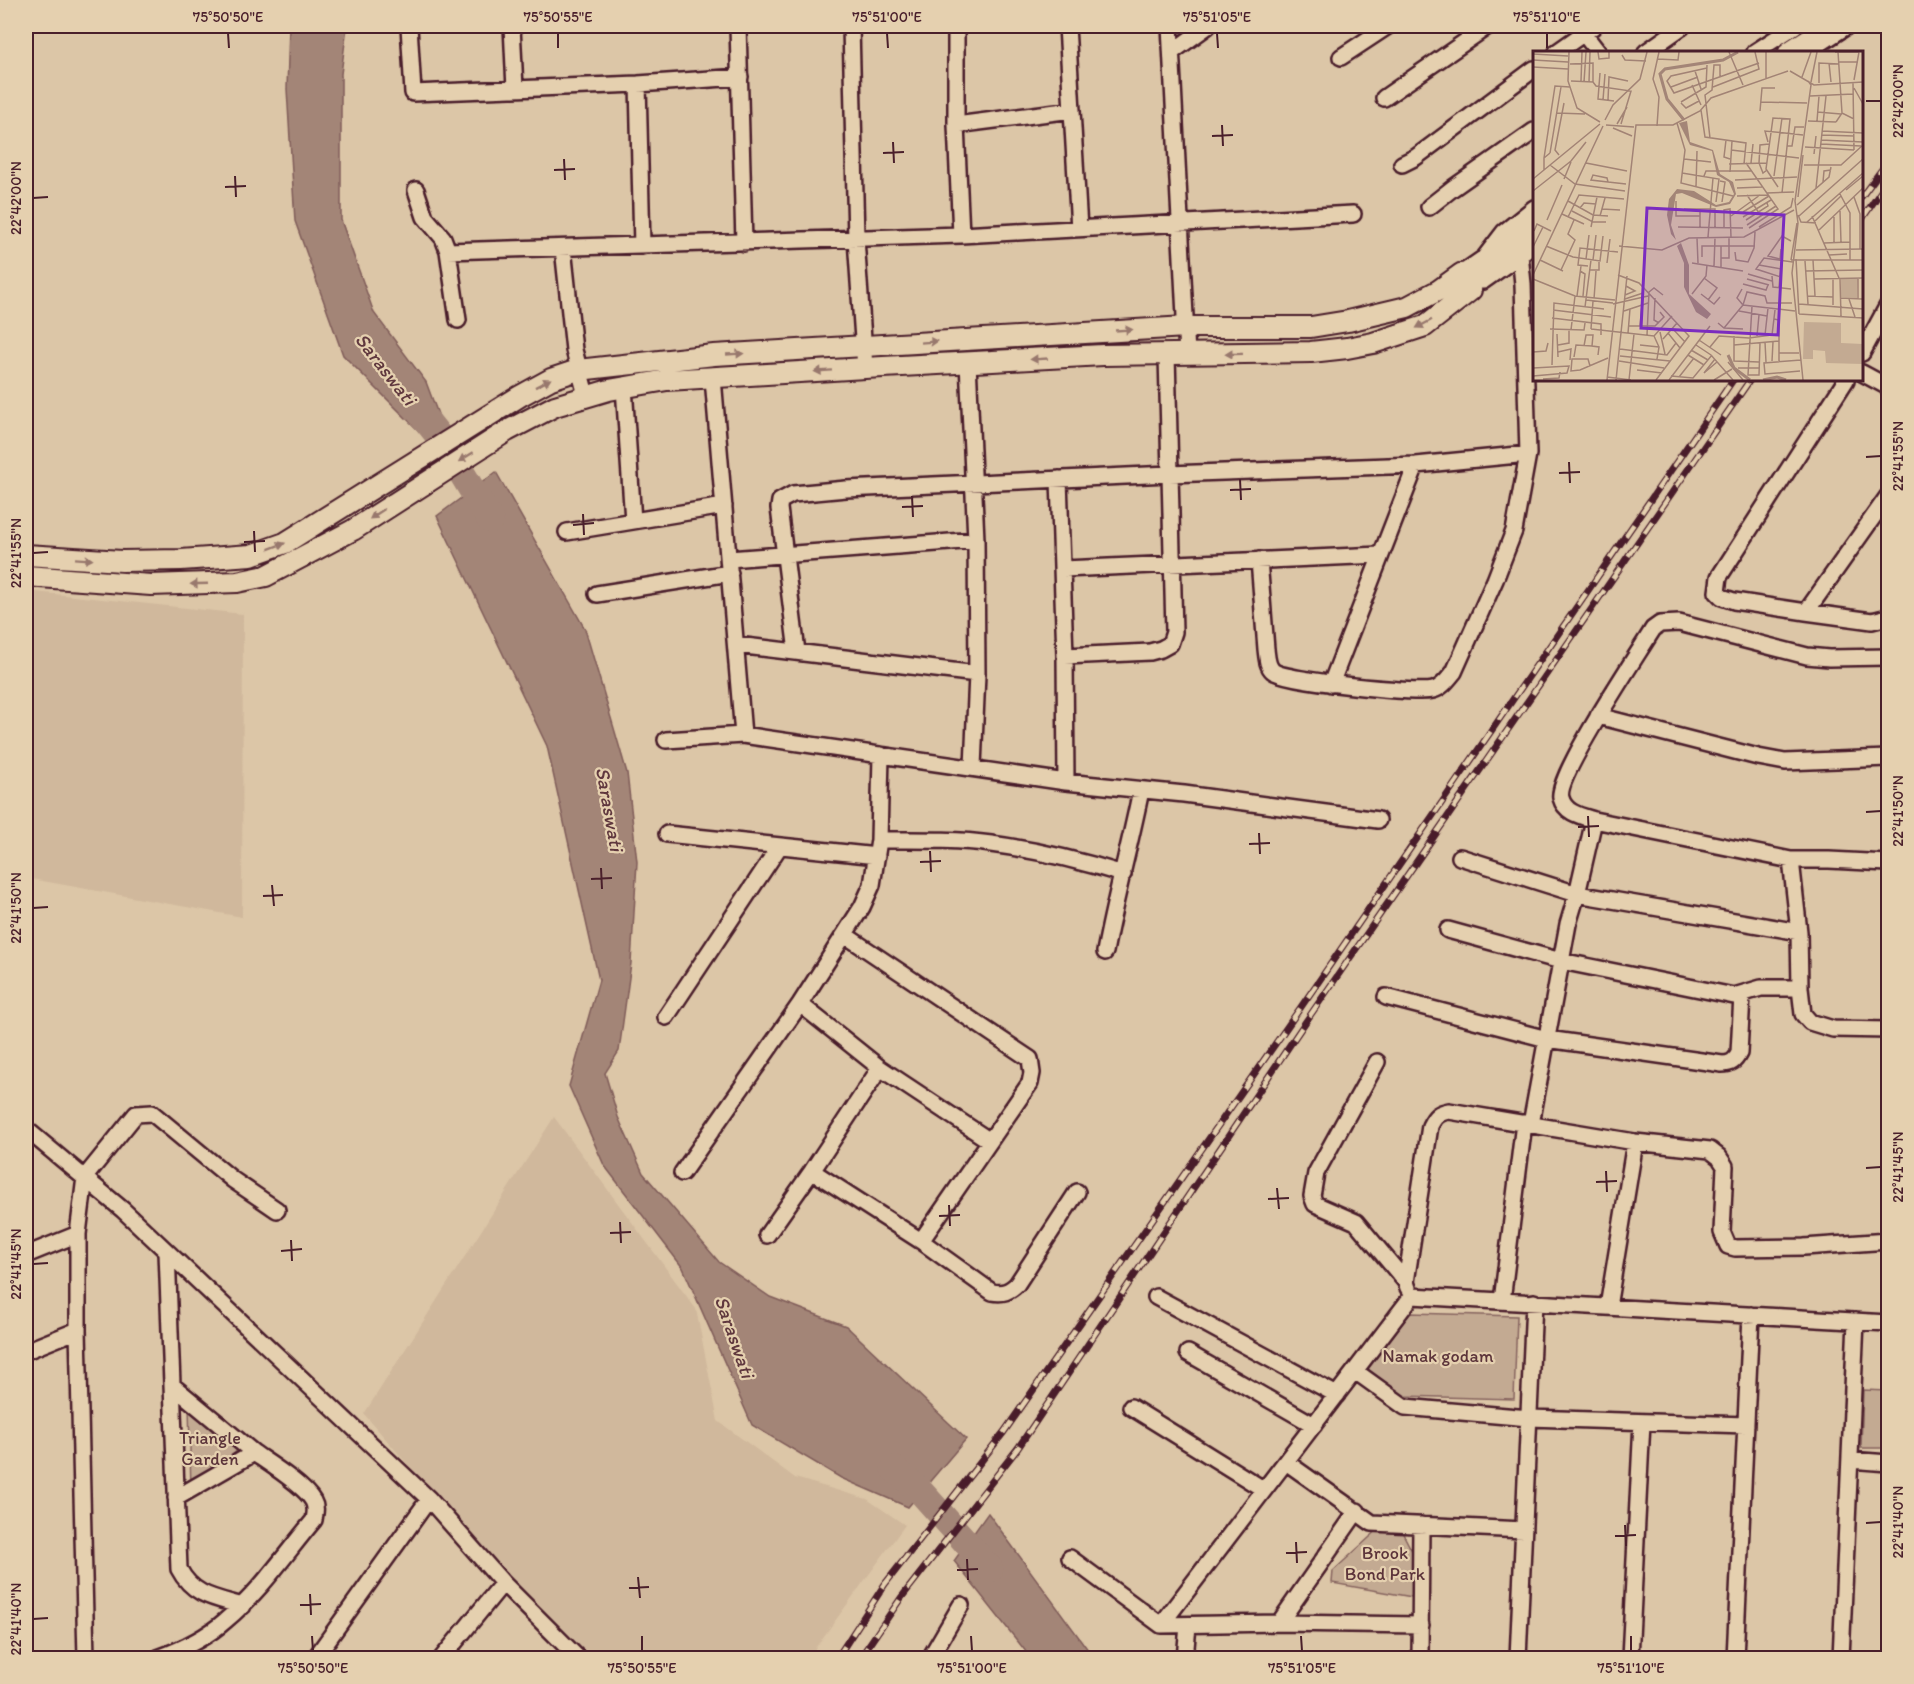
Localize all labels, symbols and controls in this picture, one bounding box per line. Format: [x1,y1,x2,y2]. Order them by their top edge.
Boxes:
text: 75°50'50"E [193,8,263,26]
text: 75°50'55"E [523,8,593,26]
text: 75°51'00"E [852,8,922,26]
text: 75°51'05"E [1183,8,1251,26]
text: 75°51'10"E [1513,8,1581,26]
inset map [1533,51,1863,381]
text: 22°42'00"N [1889,64,1907,138]
text: 22°42'00"N [7,161,25,235]
one-way arrow [1415,319,1433,329]
one-way arrow [1115,326,1134,335]
water label: Saraswati [350,328,423,411]
one-way arrow [920,338,939,347]
one-way arrow [725,349,744,358]
one-way arrow [1224,349,1243,358]
one-way arrow [1029,354,1048,363]
one-way arrow [813,366,832,375]
one-way arrow [534,379,552,389]
text: 22°41'55"N [1889,421,1907,491]
one-way arrow [458,451,474,462]
one-way arrow [369,509,385,520]
text: 22°41'55"N [7,518,25,588]
one-way arrow [268,540,286,550]
one-way arrow [74,554,93,563]
one-way arrow [189,580,208,589]
water label: Saraswati [591,765,630,855]
text: 22°41'50"N [1889,775,1907,847]
text: 22°41'50"N [7,872,25,944]
text: 22°41'45"N [1889,1131,1907,1203]
text: 22°41'45"N [7,1228,25,1300]
water label: Saraswati [710,1293,761,1383]
park label: Namak godam [1383,1345,1494,1367]
park label: Triangle Garden [179,1427,241,1470]
text: 22°41'40"N [1889,1486,1907,1558]
park label: Brook Bond Park [1345,1542,1426,1585]
text: 22°41'40"N [7,1583,25,1655]
text: 75°50'50"E [278,1659,348,1677]
text: 75°50'55"E [607,1659,677,1677]
text: 75°51'00"E [937,1659,1007,1677]
text: 75°51'05"E [1268,1659,1336,1677]
text: 75°51'10"E [1597,1659,1665,1677]

